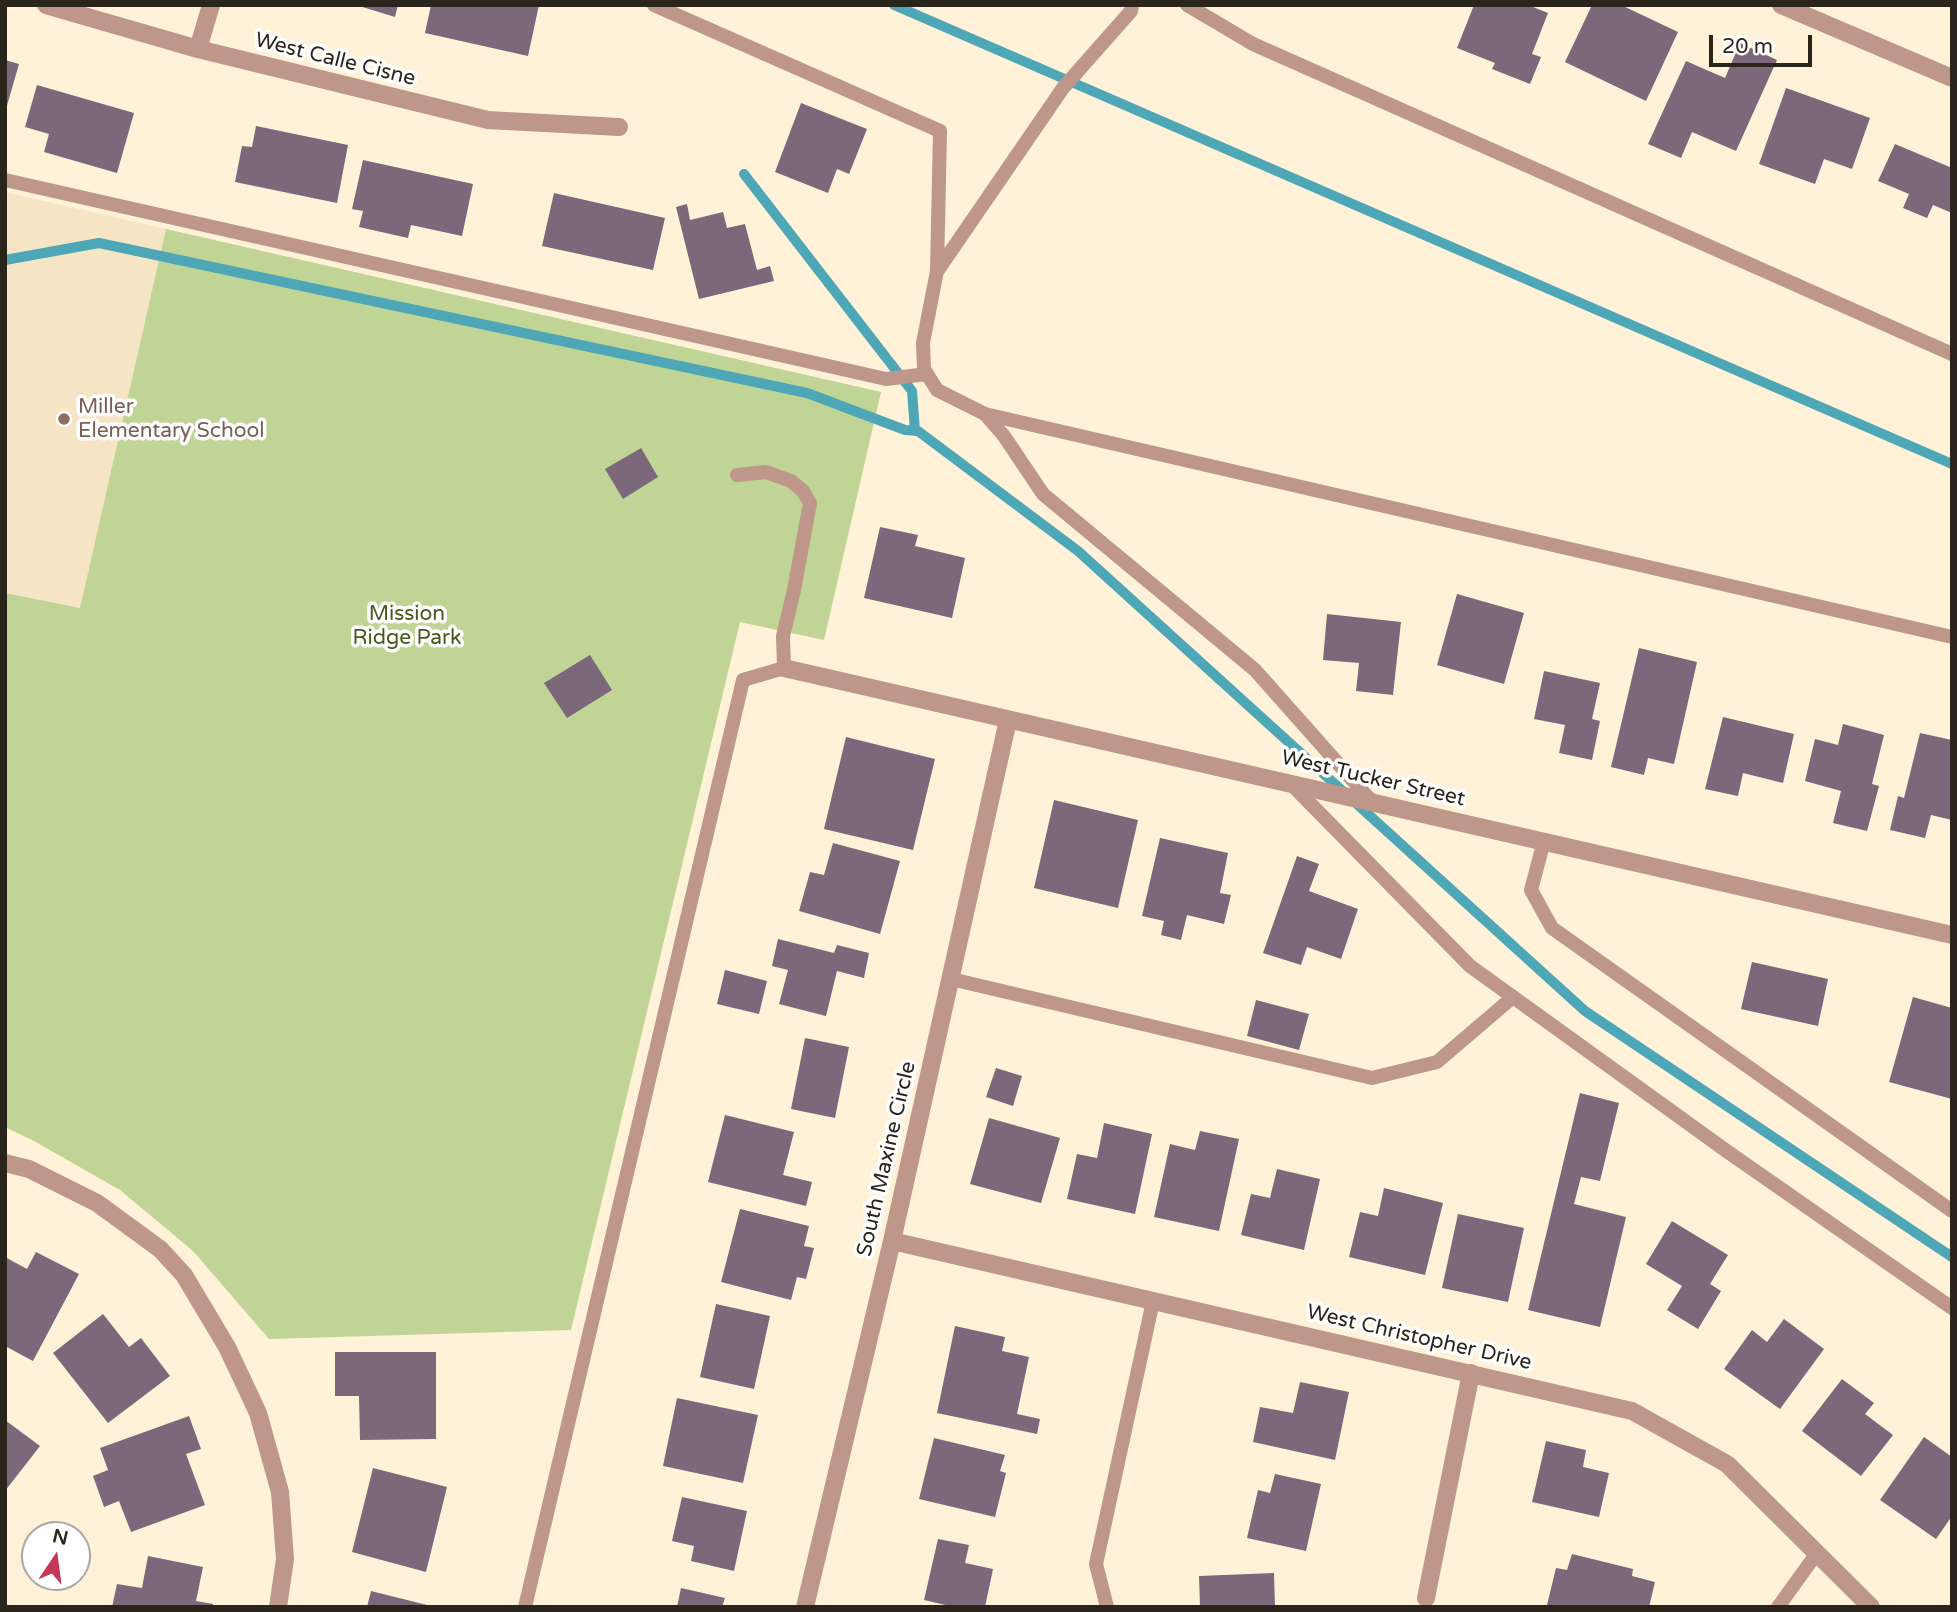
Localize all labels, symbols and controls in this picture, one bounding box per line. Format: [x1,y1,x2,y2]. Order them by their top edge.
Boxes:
scale bar [1712,21,1815,65]
street label: West Calle Cisne [252,28,418,92]
text: 20 m [1722,34,1773,59]
place label: Miller Elementary School [78,394,265,444]
marker: Miller Elementary School [56,411,72,427]
park label: Mission Ridge Park [353,601,461,651]
street label: West Tucker Street [1279,746,1467,812]
street label: South Maxine Circle [852,1059,922,1259]
street label: West Christopher Drive [1304,1300,1534,1376]
north arrow [21,1521,91,1591]
text: N [50,1525,70,1550]

